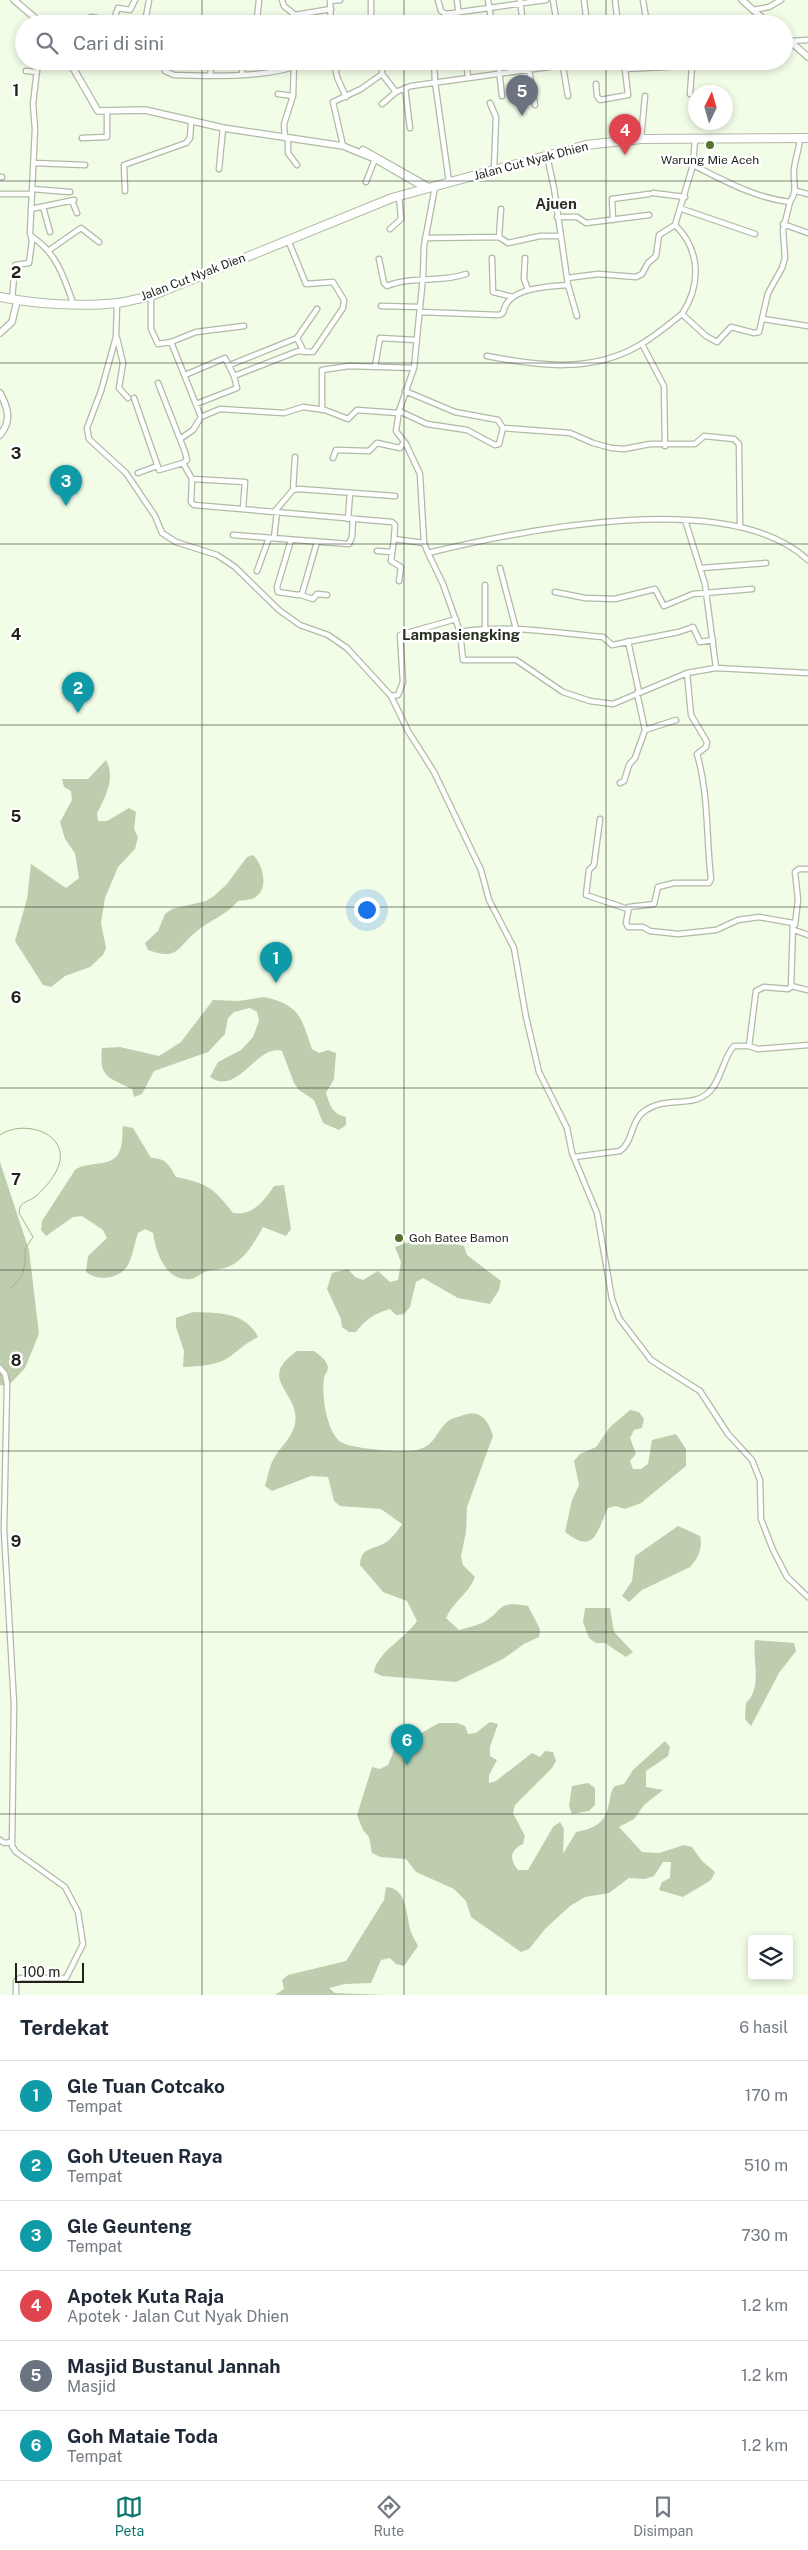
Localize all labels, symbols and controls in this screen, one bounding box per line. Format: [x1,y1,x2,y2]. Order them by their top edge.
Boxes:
search box [15,15,793,70]
icon: search [33,29,61,57]
text: Cari di sini [73,32,164,54]
pin: 5 [506,75,538,116]
text: 1 [13,81,19,100]
north arrow [688,85,733,130]
pin: 4 [609,114,641,155]
street label: Jalan Cut Nyak Dhien [472,139,590,183]
marker: Warung Mie Aceh [704,139,716,151]
place label: Warung Mie Aceh [661,153,759,167]
district label: Ajuen [535,195,577,212]
street label: Jalan Cut Nyak Dien [139,251,247,303]
text: 2 [11,263,21,282]
text: 3 [11,444,21,463]
pin: 3 [50,465,82,506]
text: 4 [11,625,22,644]
district label: Lampasiengking [402,626,521,643]
pin: 2 [62,672,94,713]
text: 5 [11,807,22,826]
your location [354,897,380,923]
pin: 1 [260,942,292,983]
text: 6 [11,988,21,1007]
text: 7 [11,1170,21,1189]
place label: Goh Batee Bamon [409,1231,509,1245]
marker: Goh Batee Bamon [393,1232,405,1244]
text: 8 [11,1351,22,1370]
text: 9 [11,1532,21,1551]
pin: 6 [391,1724,423,1765]
map controls [748,1935,793,1980]
button: layers [748,1935,793,1980]
scale bar [15,1960,84,1983]
text: 100 m [22,1964,60,1980]
text: Terdekat [20,2015,109,2040]
text: 6 hasil [739,2018,788,2037]
text: Gle Tuan Cotcako [67,2075,225,2097]
text: 1 [33,2086,39,2105]
text: 170 m [745,2086,788,2105]
text: Tempat [67,2097,122,2116]
text: Goh Uteuen Raya [67,2145,223,2167]
text: 2 [31,2156,41,2175]
text: 510 m [744,2156,788,2175]
text: Tempat [67,2167,122,2186]
text: Gle Geunteng [67,2215,192,2237]
text: 3 [31,2226,41,2245]
text: 730 m [741,2226,788,2245]
text: Tempat [67,2237,122,2256]
text: Apotek Kuta Raja [67,2285,224,2307]
text: 4 [31,2296,41,2315]
text: 1.2 km [741,2296,788,2315]
text: Apotek · Jalan Cut Nyak Dhien [67,2307,289,2326]
text: Masjid Bustanul Jannah [67,2355,281,2377]
text: 5 [31,2366,41,2385]
text: 1.2 km [741,2366,788,2385]
text: Masjid [67,2377,116,2396]
text: Goh Mataie Toda [67,2425,218,2447]
text: 6 [31,2436,41,2455]
text: 1.2 km [741,2436,788,2455]
text: Tempat [67,2447,122,2466]
tab: Peta [115,2493,144,2539]
tab: Rute [373,2493,404,2539]
tab: Disimpan [633,2493,693,2539]

